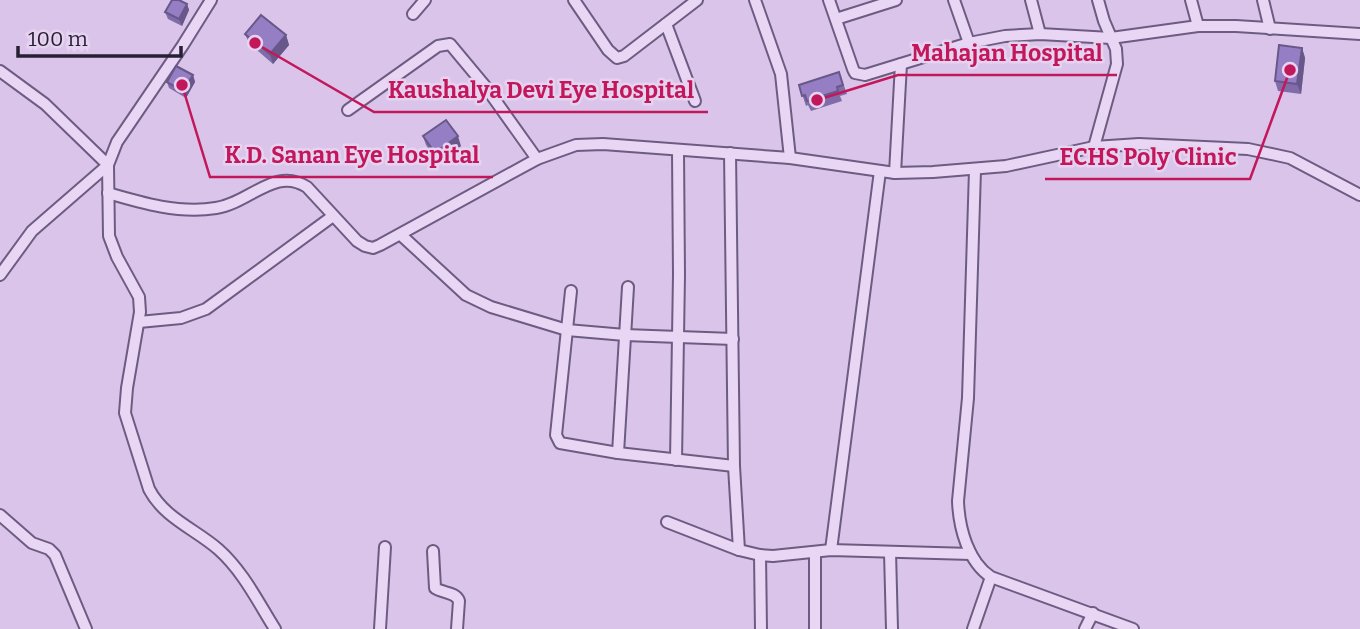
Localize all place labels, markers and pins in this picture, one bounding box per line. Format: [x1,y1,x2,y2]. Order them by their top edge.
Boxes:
callout: Mahajan Hospital [898,31,1117,75]
callout: Kaushalya Devi Eye Hospital [374,68,708,112]
callout: K.D. Sanan Eye Hospital [210,133,493,177]
callout: ECHS Poly Clinic [1045,135,1250,179]

